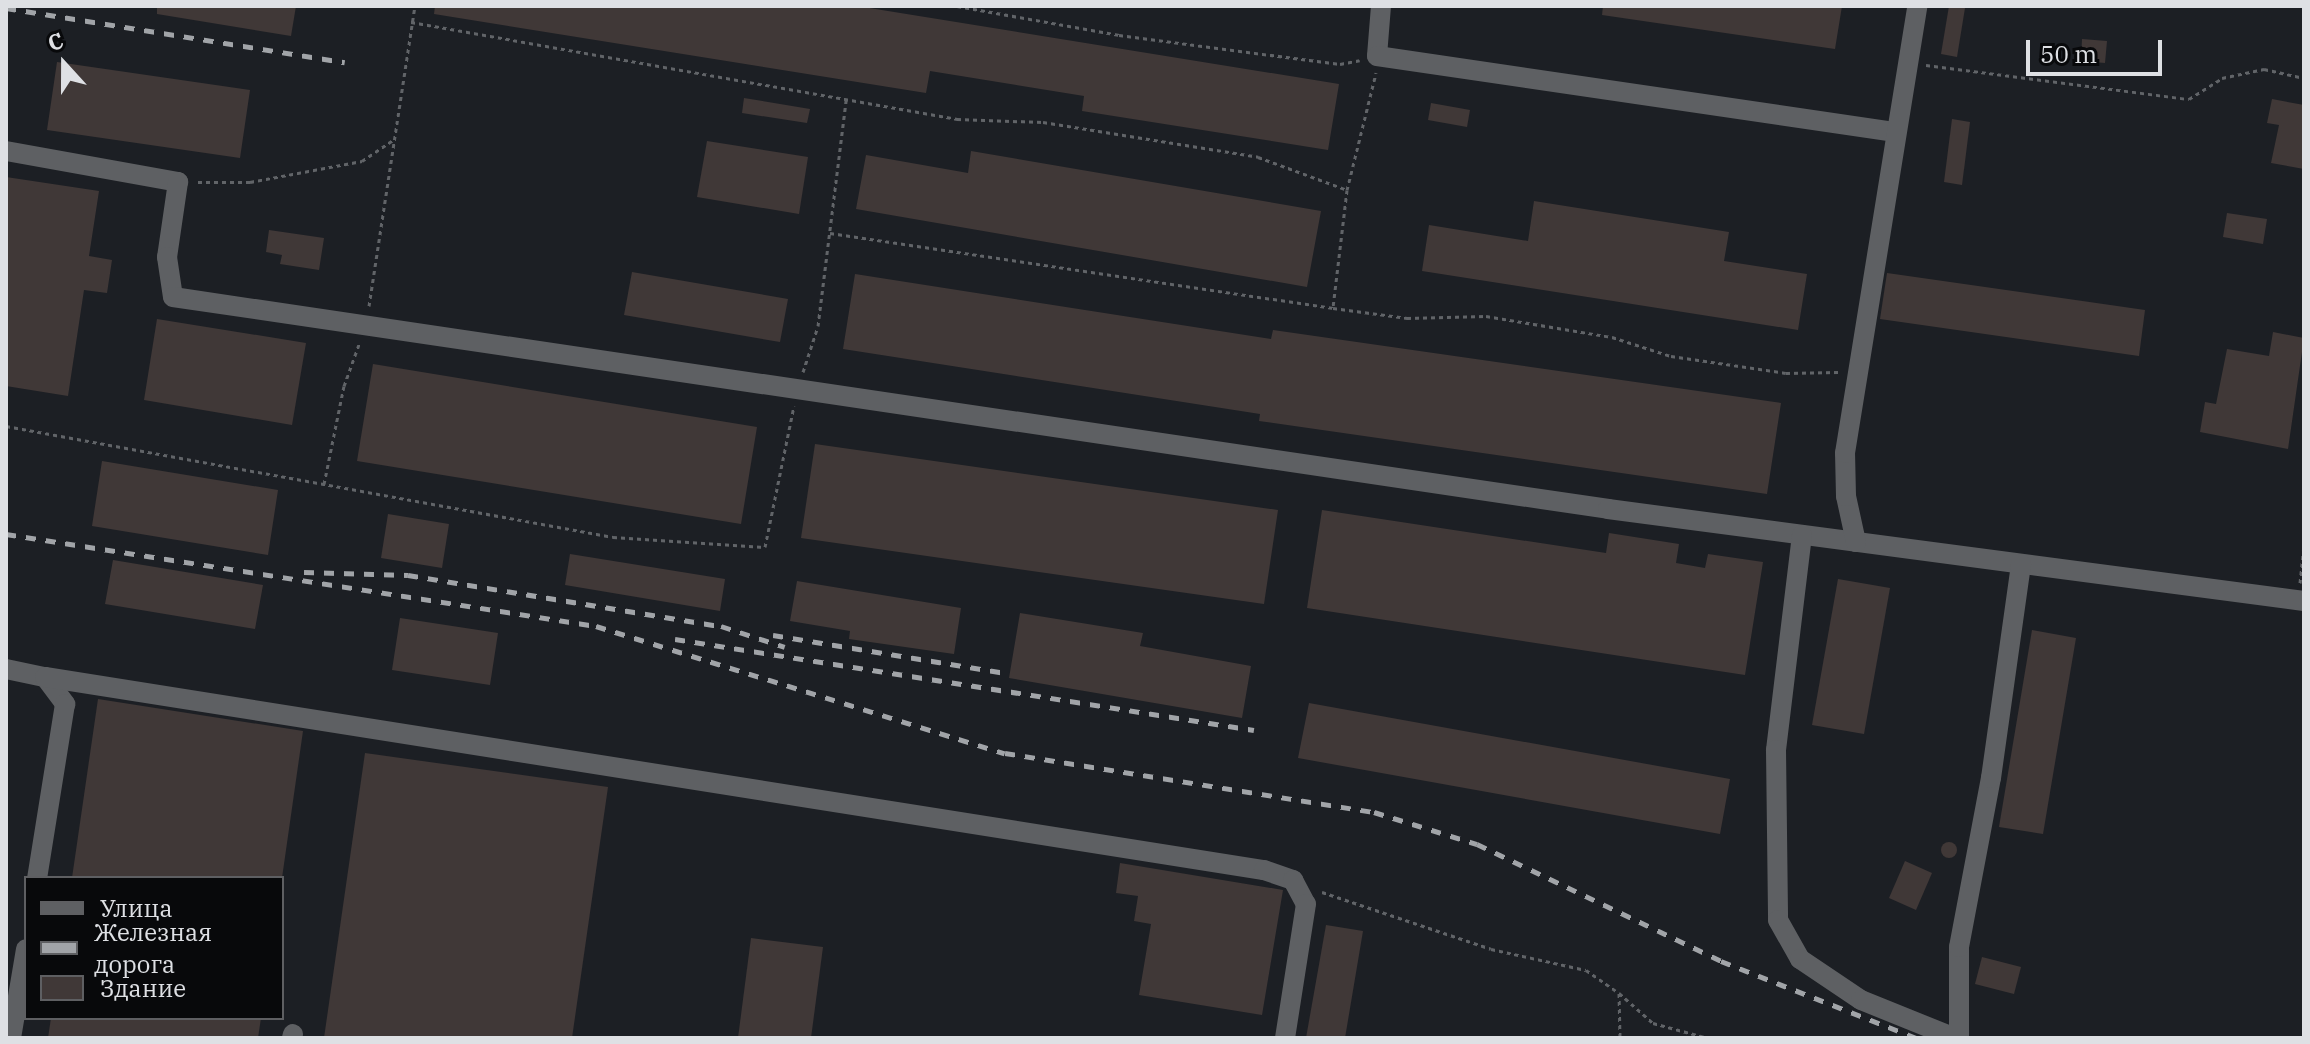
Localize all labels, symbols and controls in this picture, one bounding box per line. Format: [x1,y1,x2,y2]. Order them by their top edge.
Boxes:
north arrow [24,24,104,104]
scale bar [2030,24,2166,74]
text: С [43,25,67,57]
text: 50 m [2040,38,2097,70]
legend [24,876,284,1020]
text: Улица [100,892,173,924]
text: Железная дорога [94,916,212,980]
text: Здание [100,972,186,1004]

